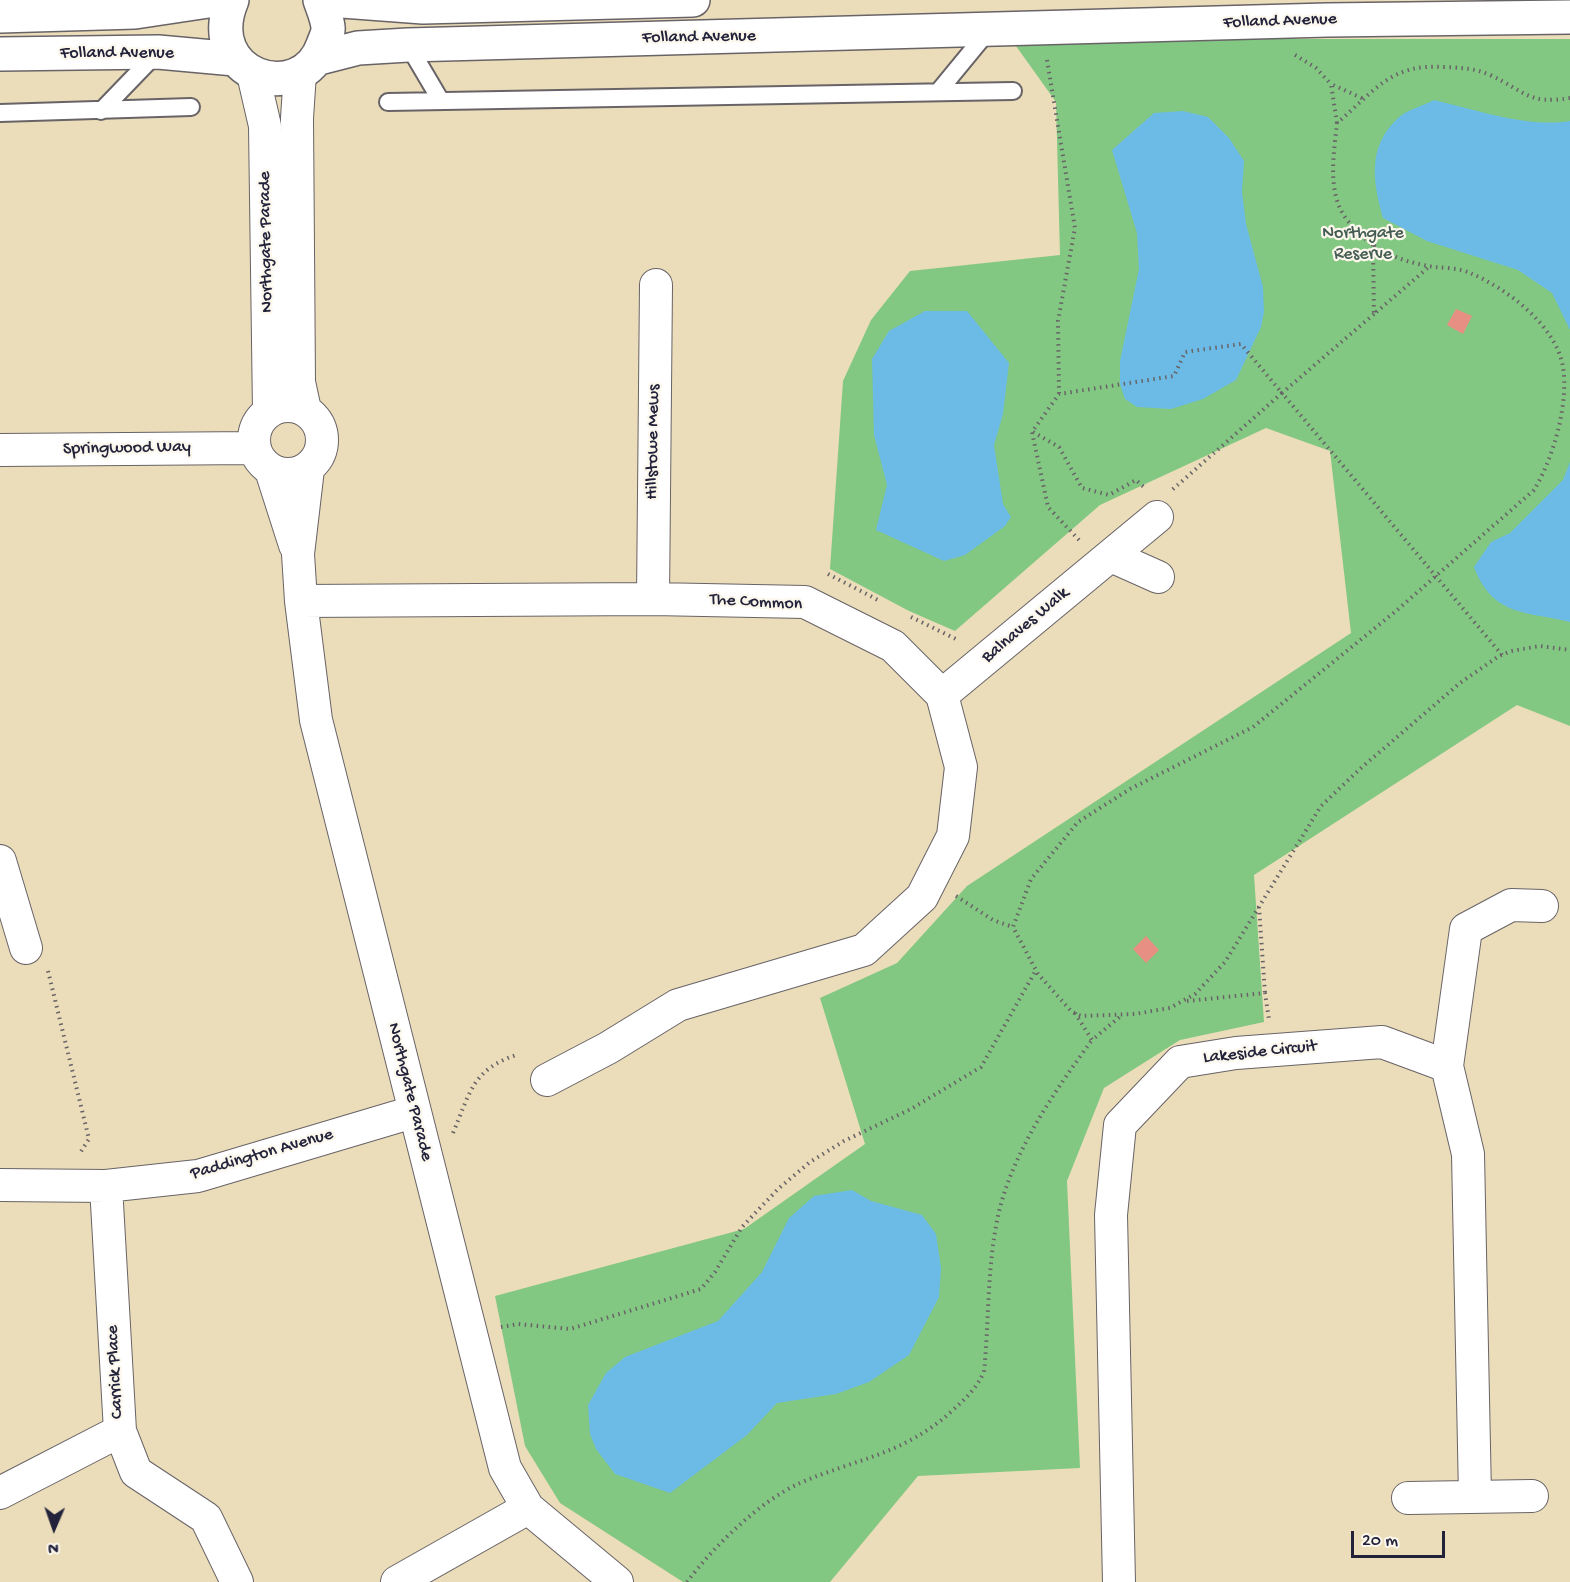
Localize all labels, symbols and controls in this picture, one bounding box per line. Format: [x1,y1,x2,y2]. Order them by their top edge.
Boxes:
street label: Folland Avenue [1223,9,1337,35]
street label: Folland Avenue [642,26,756,50]
street label: Folland Avenue [60,43,174,65]
street label: Northgate Parade [255,171,279,313]
park label: Northgate Reserve [1322,223,1404,266]
street label: Hillstowe Mews [642,384,666,500]
street label: Springwood Way [63,437,191,461]
street label: Balnaves Walk [978,583,1074,669]
street label: The Common [709,590,803,616]
street label: Northgate Parade [381,1021,437,1163]
street label: Lakeside Circuit [1202,1036,1318,1070]
street label: Paddington Avenue [188,1124,336,1186]
street label: Carrick Place [103,1324,129,1420]
north arrow [24,1498,84,1558]
scale bar [1354,1519,1448,1557]
text: 20 m [1362,1531,1398,1552]
text: N [48,1537,59,1556]

